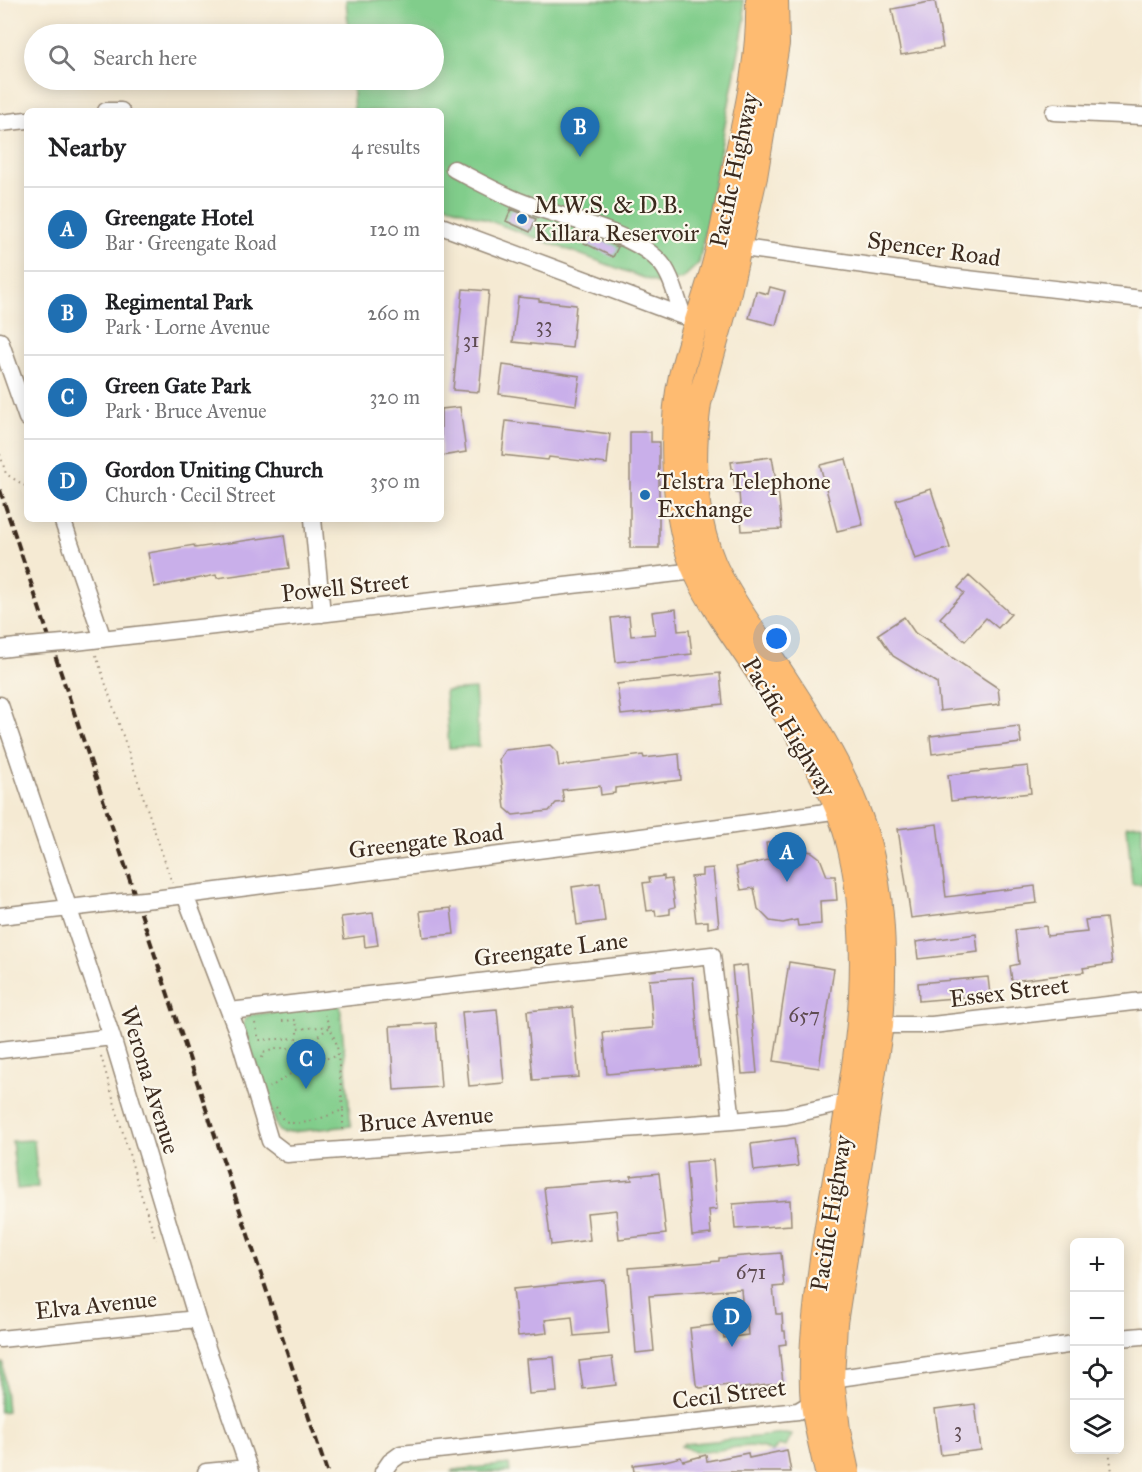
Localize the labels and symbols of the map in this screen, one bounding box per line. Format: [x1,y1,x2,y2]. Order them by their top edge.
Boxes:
street label: Pacific Highway [703,89,765,250]
pin: B [560,108,600,157]
place label: M.W.S. & D.B. Killara Reservoir [534,190,699,248]
marker: M.W.S. & D.B. Killara Reservoir [515,212,529,226]
street label: Spencer Road [865,225,1003,273]
house number: 33 [536,312,552,338]
house number: 31 [463,327,479,353]
place label: Telstra Telephone Exchange [657,466,831,524]
marker: Telstra Telephone Exchange [638,488,652,502]
street label: Powell Street [279,565,411,609]
your location [762,624,791,653]
street label: Pacific Highway [736,652,843,803]
street label: Greengate Road [347,817,505,865]
pin: A [768,832,806,882]
street label: Greengate Lane [472,925,630,973]
street label: Essex Street [948,970,1071,1014]
street label: Werona Avenue [113,1002,187,1158]
house number: 657 [788,1002,820,1028]
pin: C [286,1040,326,1089]
street label: Bruce Avenue [358,1099,494,1139]
street label: Pacific Highway [804,1132,858,1293]
house number: 671 [736,1259,766,1285]
street label: Elva Avenue [34,1284,158,1326]
pin: D [712,1298,752,1347]
street label: Cecil Street [670,1372,788,1416]
house number: 3 [954,1417,962,1443]

